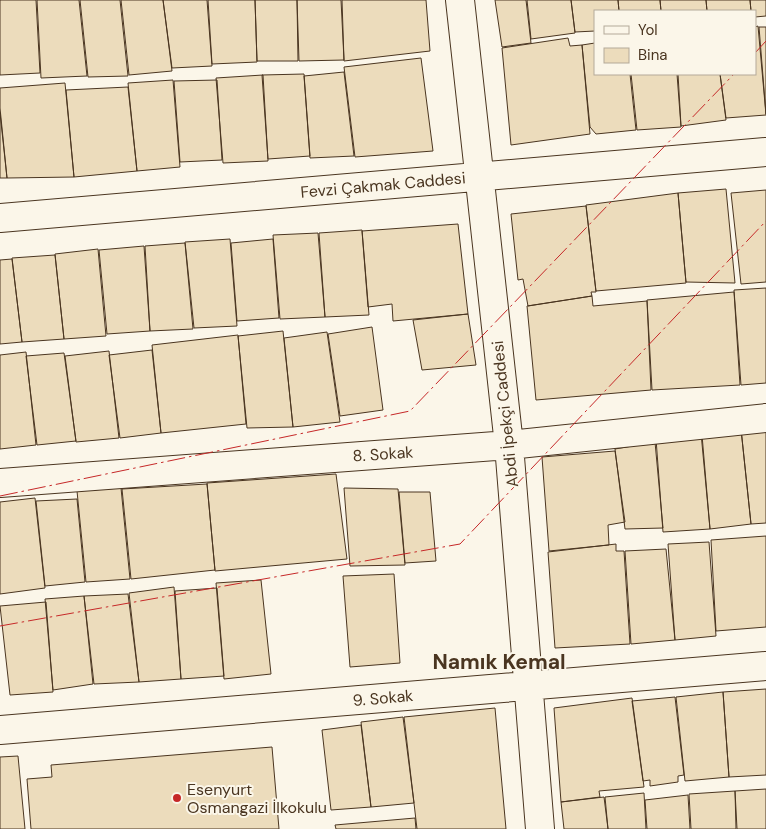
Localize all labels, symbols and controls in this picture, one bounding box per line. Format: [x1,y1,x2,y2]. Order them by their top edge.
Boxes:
legend [594,10,756,75]
text: Yol [638,20,658,40]
text: Bina [638,45,667,65]
street label: Fevzi Çakmak Caddesi [300,167,466,203]
street label: Abdi İpekçi Caddesi [487,340,523,488]
street label: 8. Sokak [352,441,414,467]
district label: Namık Kemal [432,648,566,676]
street label: 9. Sokak [352,685,414,711]
place label: Esenyurt Osmangazi İlkokulu [187,779,327,818]
marker: Esenyurt Osmangazi İlkokulu [171,792,183,804]

